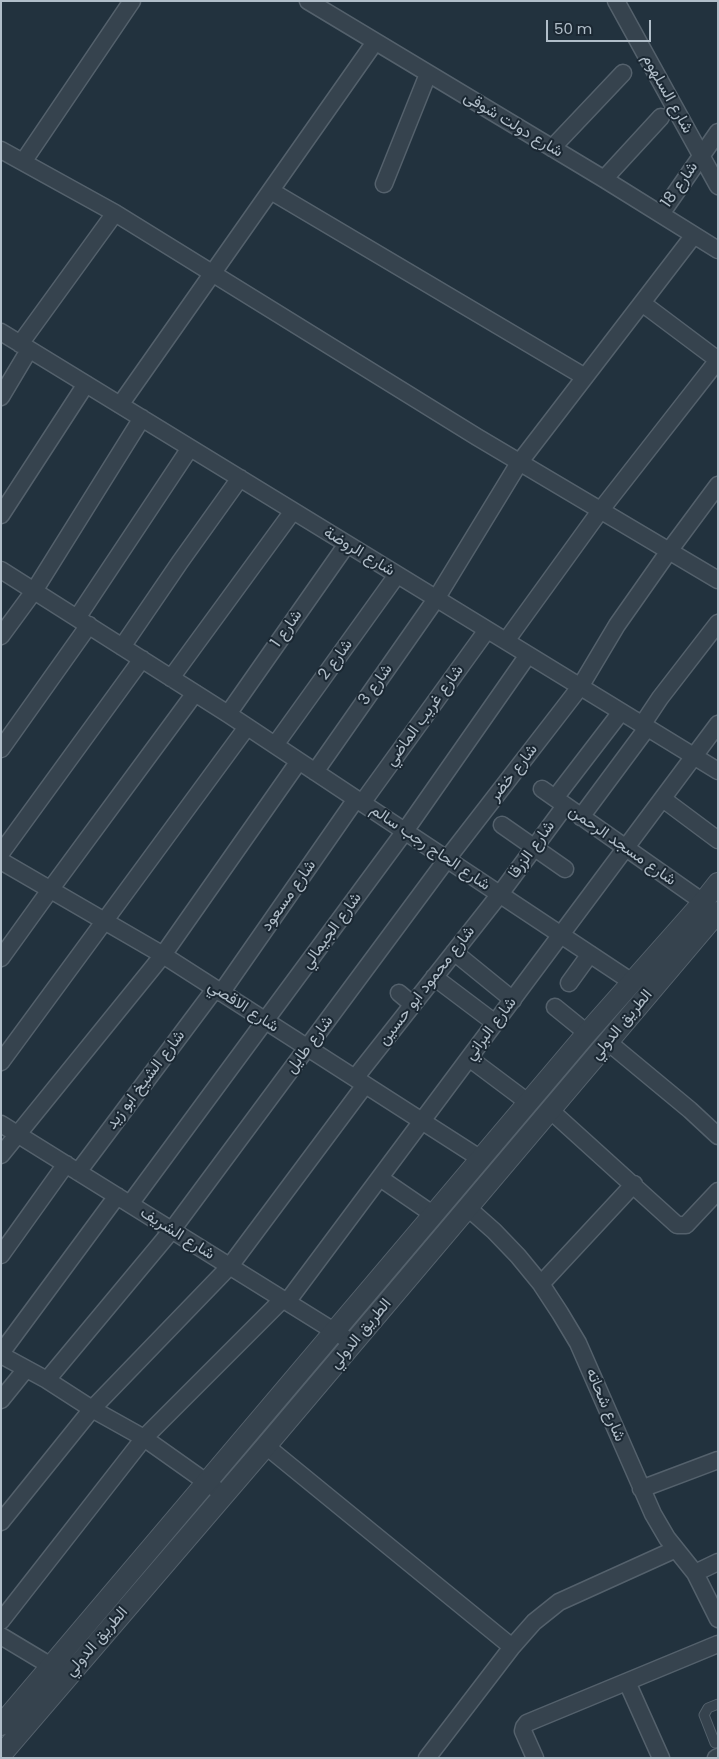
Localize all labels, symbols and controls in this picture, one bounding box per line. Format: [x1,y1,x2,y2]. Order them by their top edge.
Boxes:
scale bar [549,10,654,42]
text: 50 m [554,18,592,39]
street label: شارع السلهوم [637,51,697,137]
street label: شارع دولت شوقى [460,88,566,162]
street label: شارع 18 [657,158,703,212]
street label: شارع الروضة [320,523,398,581]
street label: شارع 1 [267,606,307,652]
street label: شارع 2 [315,636,357,684]
street label: شارع 3 [355,661,397,709]
street label: شارع غريب الماضي [382,662,468,770]
street label: شارع خضر [486,741,542,805]
street label: شارع الحاج رجب سالم [366,801,494,895]
street label: شارع مسجد الرحمن [565,802,679,890]
street label: شارع الزرقا [505,817,559,883]
street label: شارع مسعود [257,857,321,935]
street label: شارع الجيمالي [298,889,366,973]
street label: شارع محمود ابو حسين [374,923,480,1049]
street label: شارع الاقصي [204,977,282,1037]
street label: الطريق الدولي [587,986,657,1064]
street label: شارع البراني [461,994,521,1064]
street label: شارع طايل [282,1012,338,1078]
street label: شارع الشيخ ابو زيد [103,1027,189,1133]
street label: شارع الشريف [136,1204,218,1264]
street label: الطريق الدولي [326,1295,396,1373]
street label: شارع شحاته [581,1365,629,1445]
street label: الطريق الدولي [62,1603,132,1681]

